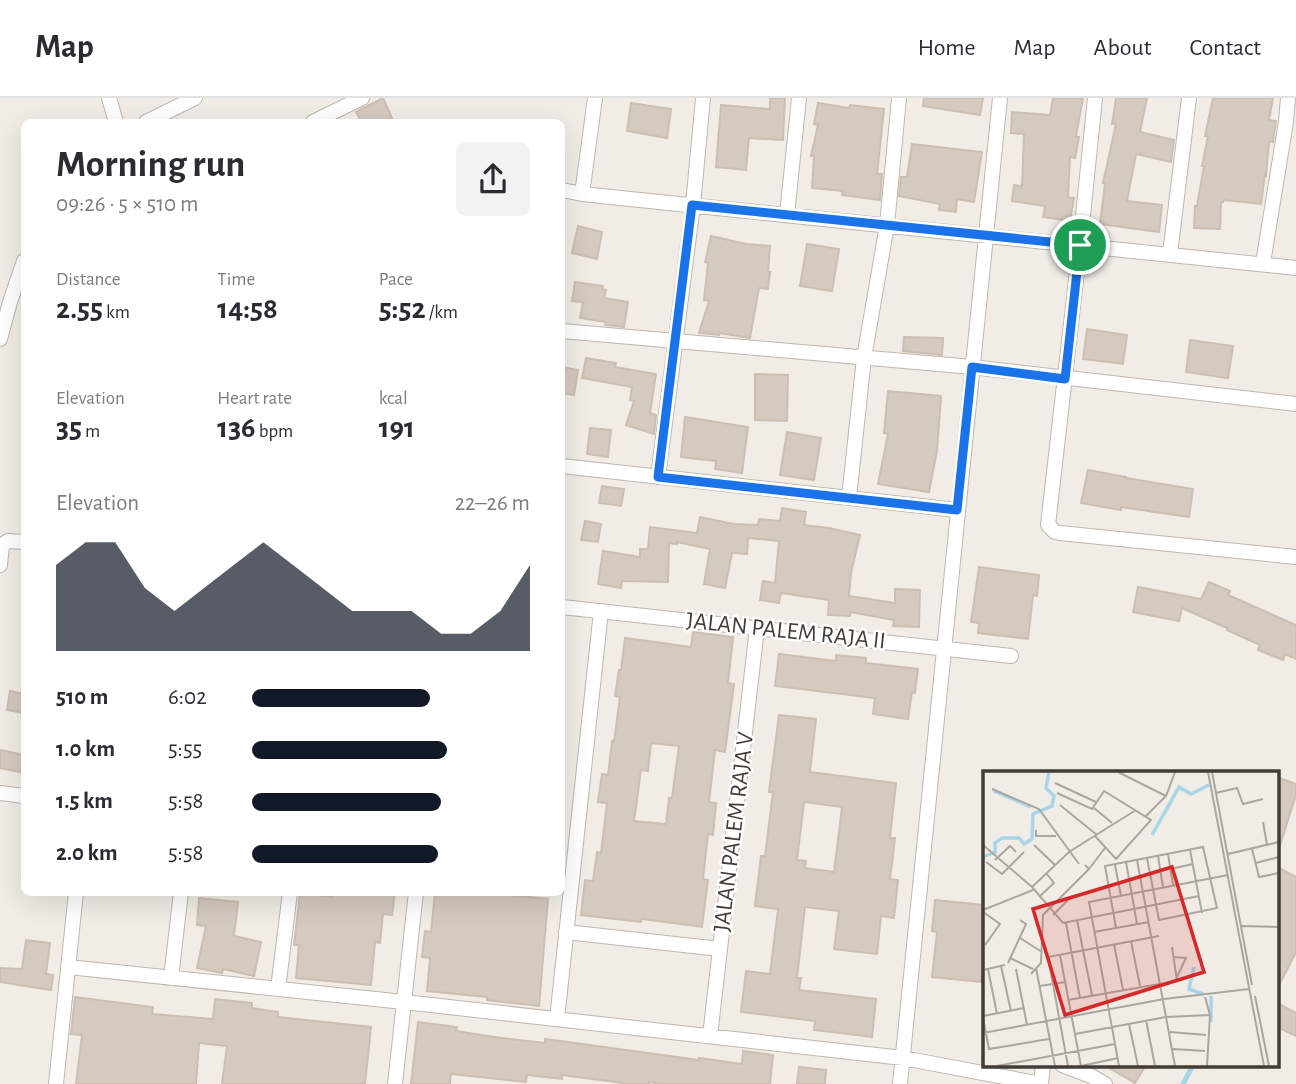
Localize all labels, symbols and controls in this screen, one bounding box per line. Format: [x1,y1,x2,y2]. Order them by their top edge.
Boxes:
text: Map [35,31,94,64]
text: Home [918,36,976,60]
text: Map [1014,36,1056,60]
text: About [1094,36,1151,60]
text: Contact [1189,36,1261,60]
button: share [456,142,530,216]
text: Morning run [56,146,245,184]
text: 09:26 · 5 × 510 m [56,193,198,216]
pin [1050,215,1110,275]
icon: arrive [1061,226,1099,264]
text: Distance [56,270,120,289]
text: Time [217,270,255,289]
text: Pace [379,270,413,289]
text: 2.55 [56,294,103,324]
text: 14:58 [217,294,278,324]
text: 5:52 [379,294,426,324]
text: km [103,303,130,322]
text: /km [426,303,458,322]
text: Elevation [56,389,125,408]
text: Heart rate [217,389,292,408]
text: kcal [379,389,408,408]
text: 35 [56,413,82,443]
text: 136 [217,413,256,443]
text: 191 [379,413,415,443]
text: m [82,422,100,441]
text: bpm [256,422,293,441]
text: Elevation [56,492,139,515]
text: 22–26 m [455,492,530,515]
street label: JALAN PALEM RAJA II [685,609,887,653]
text: 510 m [56,686,108,709]
text: 6:02 [168,686,207,709]
street label: JALAN PALEM RAJA V [710,730,758,933]
text: 1.0 km [56,738,115,761]
text: 5:55 [168,738,202,761]
inset map [983,771,1278,1066]
text: 1.5 km [56,790,113,813]
text: 5:58 [168,790,203,813]
text: 2.0 km [56,842,118,865]
text: 5:58 [168,842,203,865]

